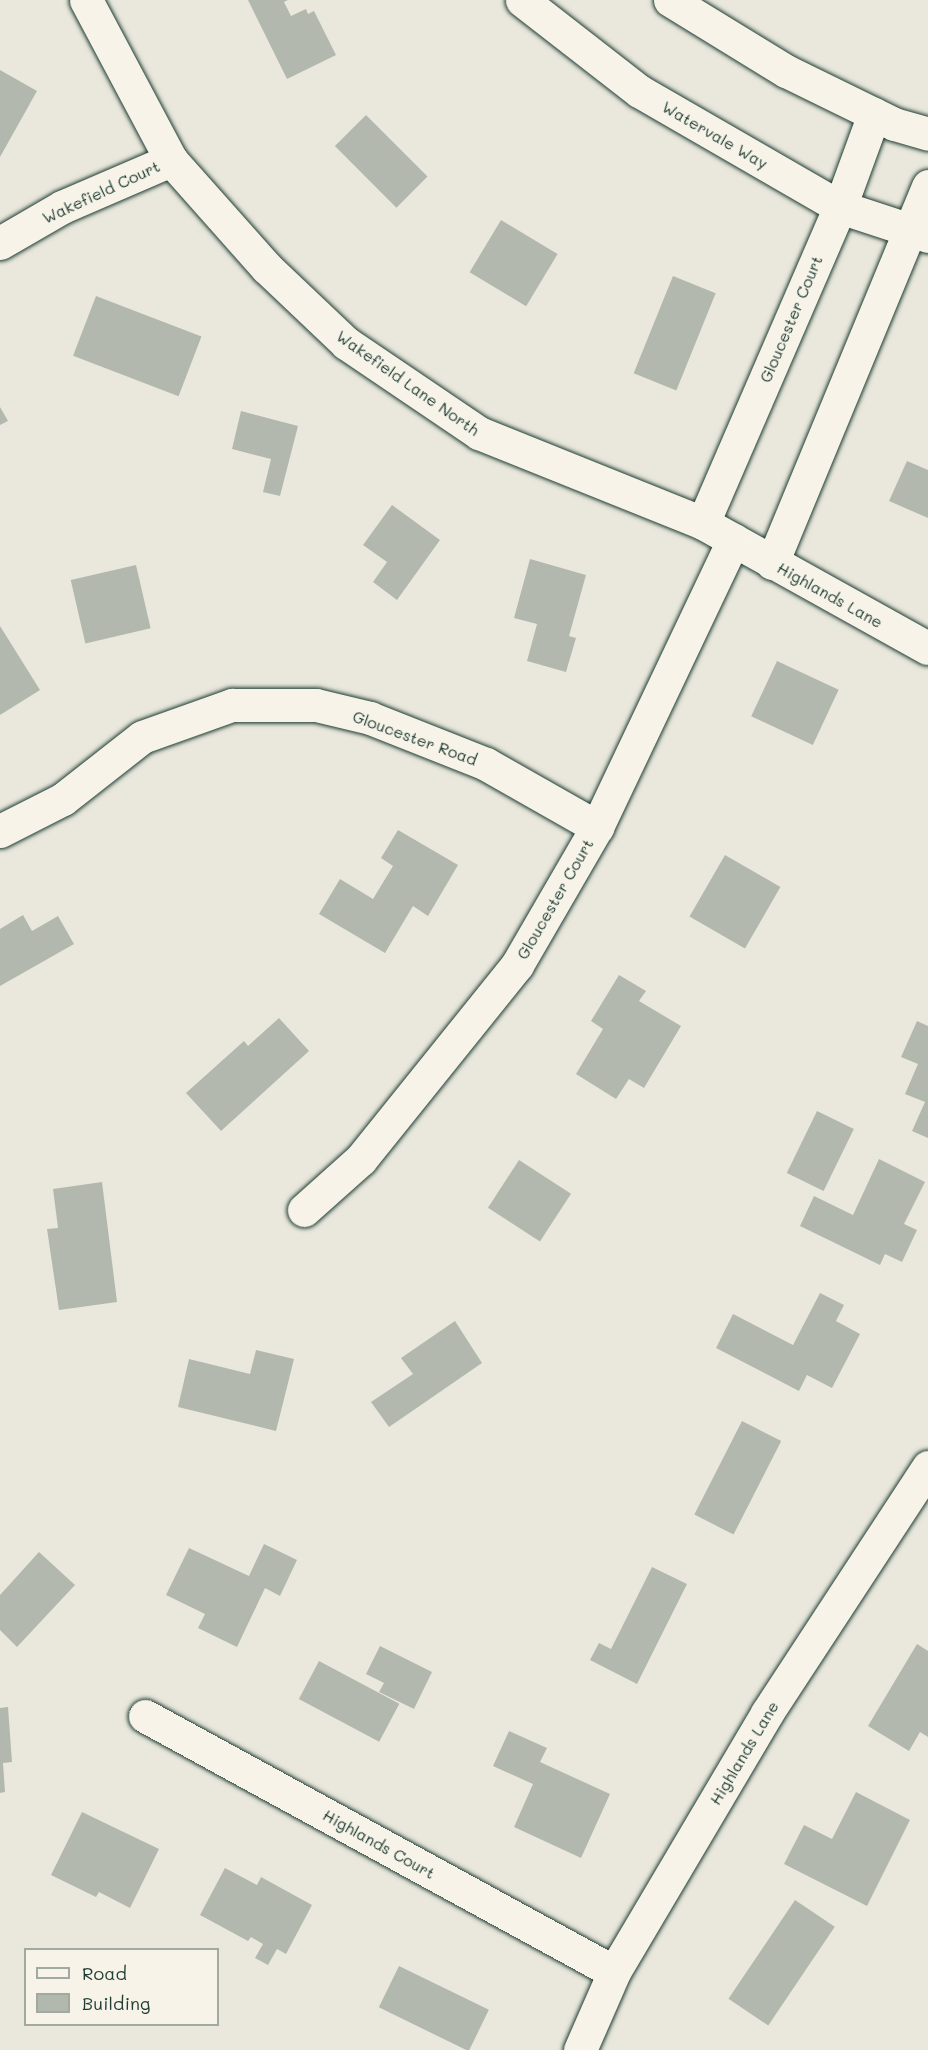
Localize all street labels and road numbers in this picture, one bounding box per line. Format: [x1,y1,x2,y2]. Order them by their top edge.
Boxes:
street label: Watervale Way [659,97,771,173]
street label: Wakefield Court [39,156,163,228]
street label: Gloucester Court [756,253,826,385]
street label: Wakefield Lane North [333,326,483,440]
street label: Highlands Lane [774,558,886,632]
street label: Gloucester Road [350,707,480,769]
street label: Gloucester Court [513,835,597,963]
street label: Highlands Lane [705,1698,783,1808]
street label: Highlands Court [320,1805,438,1883]

